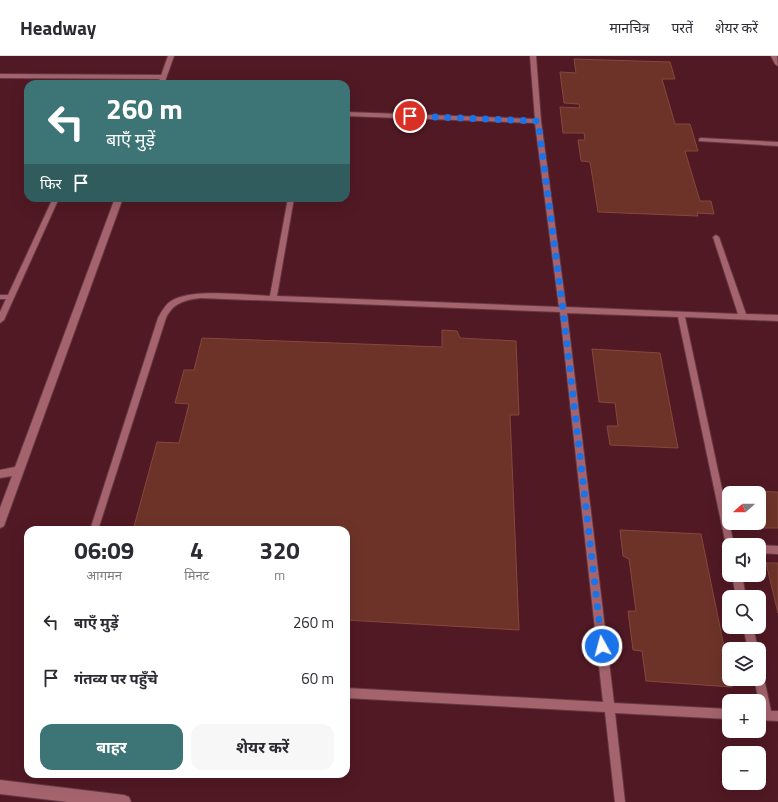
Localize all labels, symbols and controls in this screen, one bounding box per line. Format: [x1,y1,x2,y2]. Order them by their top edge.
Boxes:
text: Headway [20,13,96,42]
text: मानचित्र [609,17,649,38]
text: परतें [671,17,693,38]
text: शेयर करें [715,17,758,38]
text: 260 m [106,87,183,130]
icon: left [40,96,92,148]
pin [393,99,427,133]
icon: arrive [399,105,421,127]
text: बाएँ मुड़ें [106,126,155,153]
text: फिर [40,172,62,195]
icon: arrive [70,172,92,194]
north arrow [722,486,766,530]
map controls [722,486,766,790]
text: 06:09 [74,532,134,568]
text: 4 [190,532,204,568]
text: 320 [259,532,300,568]
button: sound [722,538,766,582]
text: आगमन [86,565,122,585]
text: मिनट [184,565,209,585]
text: m [274,565,285,585]
button: search [722,590,766,634]
icon: left [40,611,62,633]
text: बाएँ मुड़ें [74,611,118,634]
text: 260 m [293,611,334,634]
position arrow [581,625,623,667]
button: layers [722,642,766,686]
icon: arrive [40,667,62,689]
text: गंतव्य पर पहुँचे [74,667,158,690]
text: 60 m [301,667,334,690]
button: + [722,694,766,738]
button: बाहर [40,724,183,770]
button: शेयर करें [191,724,334,770]
button: − [722,746,766,790]

